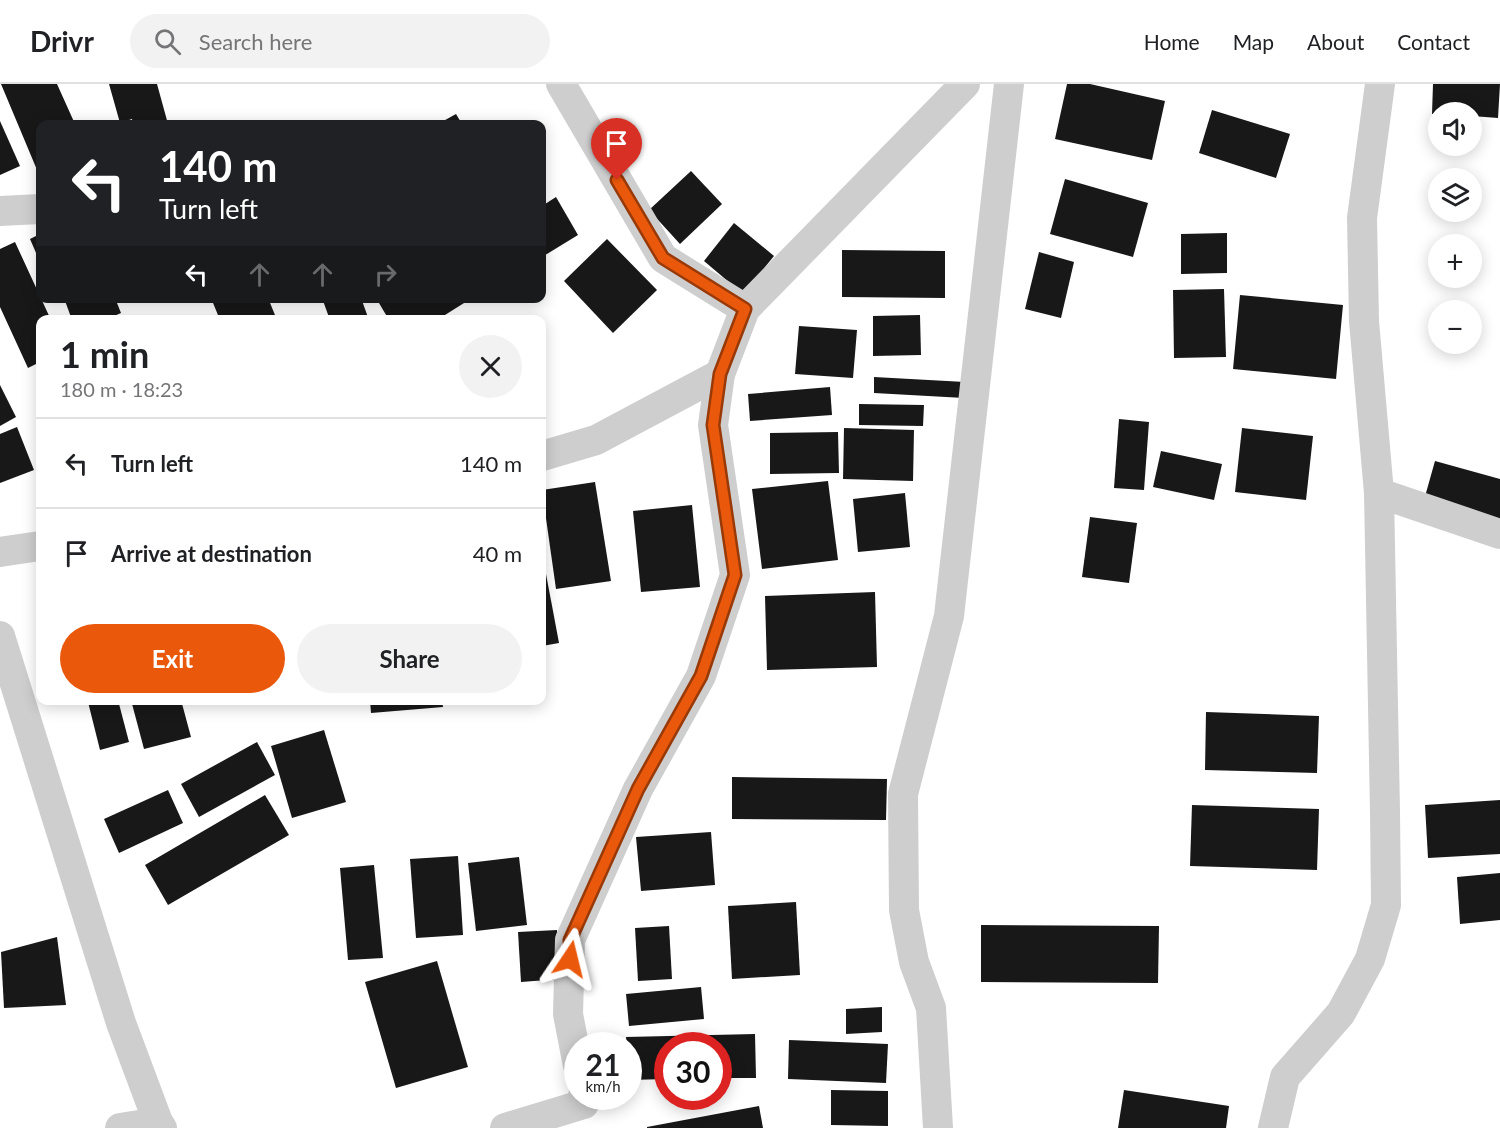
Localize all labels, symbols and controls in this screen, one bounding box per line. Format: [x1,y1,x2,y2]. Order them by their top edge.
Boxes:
search box [130,14,550,68]
text: Drivr [30,24,94,58]
icon: search [151,25,184,58]
text: Search here [199,28,312,55]
text: Home [1144,29,1200,54]
text: Map [1233,29,1274,54]
text: About [1307,29,1364,54]
text: Contact [1397,29,1470,54]
map controls [1428,102,1482,354]
button: sound [1428,102,1482,156]
pin [591,118,642,180]
icon: arrive [600,127,633,160]
text: 140 m [159,141,277,191]
icon: left [60,144,138,222]
button: layers [1428,168,1482,222]
text: Turn left [159,192,258,225]
button: + [1428,234,1482,288]
icon: left [180,258,213,291]
icon: ahead [243,258,276,291]
icon: ahead [306,258,339,291]
icon: right [369,258,402,291]
button: − [1428,300,1482,354]
text: 1 min [60,332,149,376]
button: close [459,335,522,398]
text: 180 m · 18:23 [60,377,183,401]
icon: left [60,447,93,480]
text: Turn left [111,450,193,477]
text: 140 m [460,450,522,477]
icon: arrive [60,537,93,570]
text: Arrive at destination [111,540,312,567]
text: 40 m [473,540,522,567]
button: Exit [60,624,285,693]
button: Share [297,624,522,693]
position arrow [538,927,602,991]
speed limit sign: 30 [654,1032,732,1110]
text: 21 [586,1046,620,1082]
text: km/h [585,1077,621,1095]

